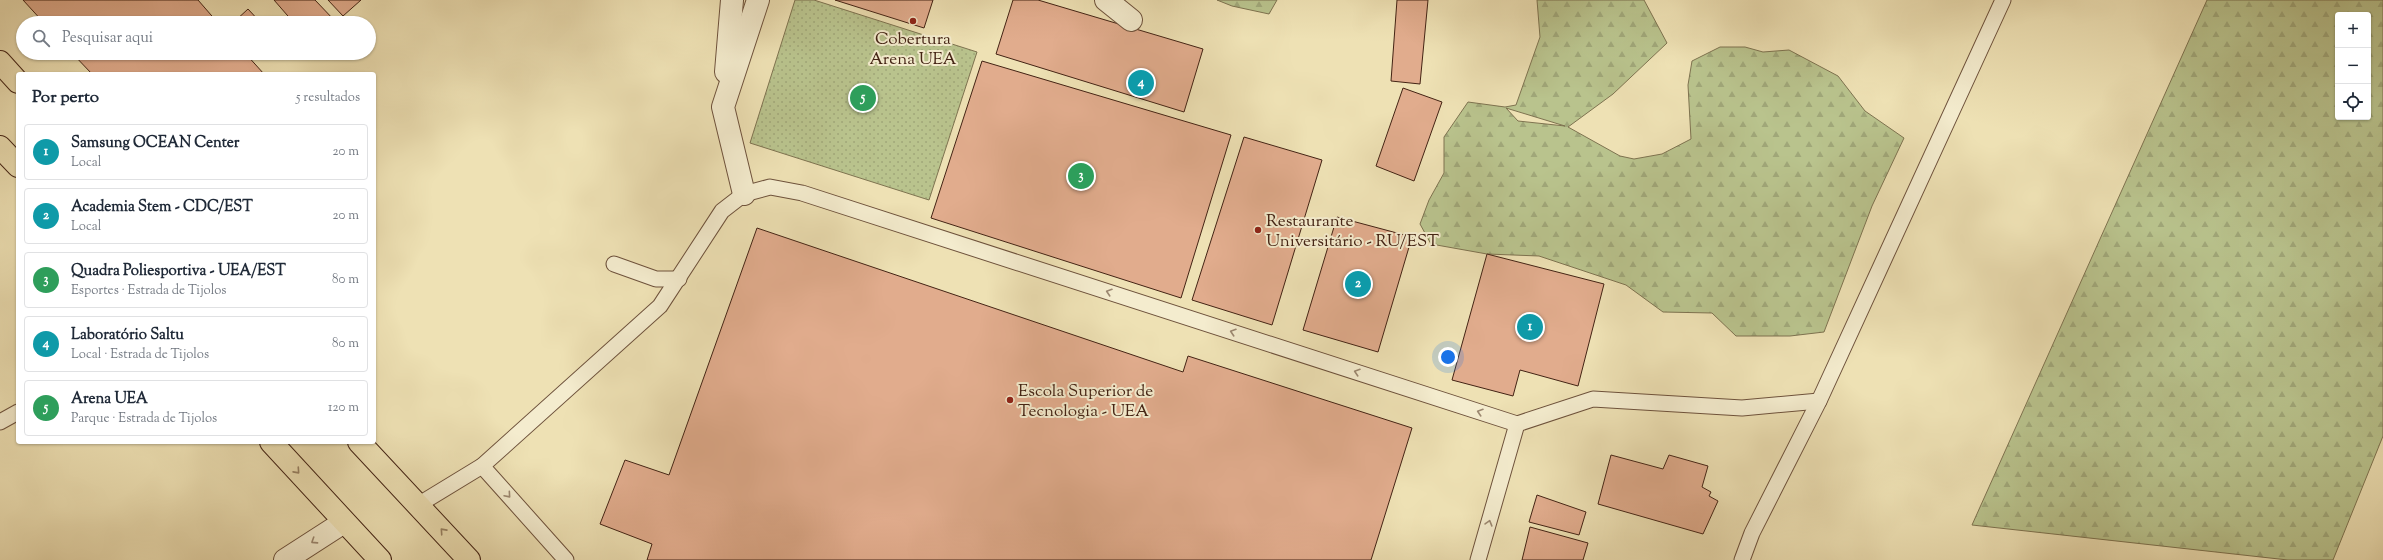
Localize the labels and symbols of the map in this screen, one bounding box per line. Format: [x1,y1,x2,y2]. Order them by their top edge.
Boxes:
marker: Cobertura Arena UEA [908,16,918,26]
place label: Cobertura Arena UEA [869,28,957,72]
pin: 4 [1128,68,1154,98]
pin: 5 [850,83,876,113]
pin: 3 [1068,161,1094,191]
place label: Restaurante Universitário - RU/EST [1266,210,1439,254]
marker: Restaurante Universitário - RU/EST [1253,225,1263,235]
pin: 2 [1345,269,1371,299]
one-way arrow [1106,288,1113,297]
pin: 1 [1517,312,1543,342]
one-way arrow [1230,328,1237,337]
your location [1438,347,1458,367]
one-way arrow [1353,369,1360,377]
place label: Escola Superior de Tecnologia - UEA [1018,380,1153,424]
marker: Escola Superior de Tecnologia - UEA [1005,395,1015,405]
one-way arrow [1477,409,1484,417]
one-way arrow [292,466,300,474]
one-way arrow [504,490,511,498]
one-way arrow [1484,519,1493,526]
one-way arrow [440,528,447,536]
one-way arrow [311,536,318,544]

